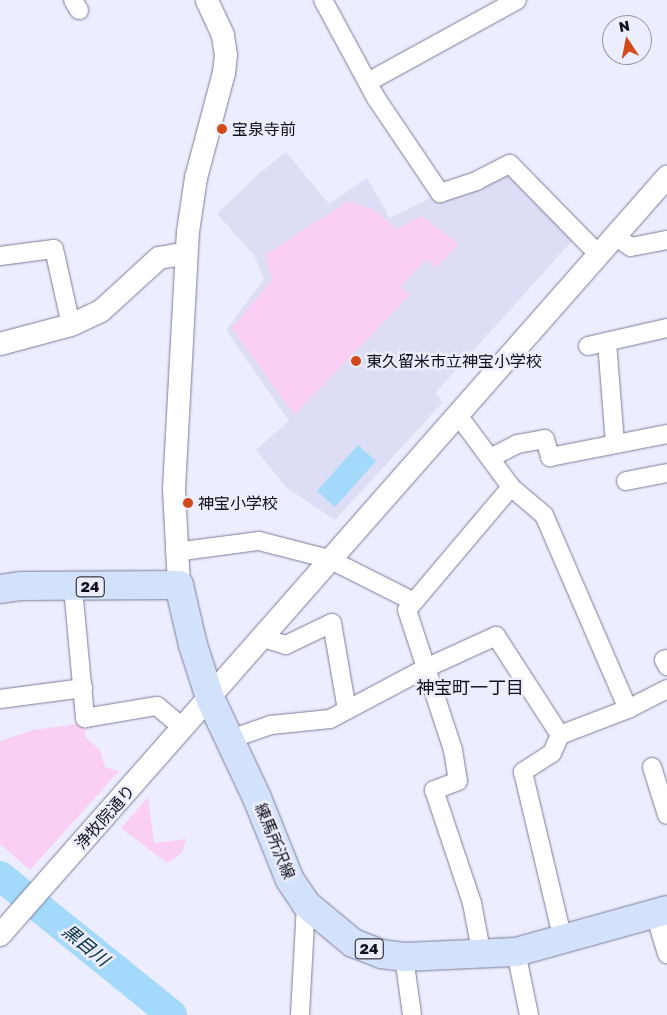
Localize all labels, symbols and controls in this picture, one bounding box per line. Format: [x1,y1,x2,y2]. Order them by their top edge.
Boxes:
north arrow [602,15,652,65]
text: N [617,16,631,35]
place label: 宝泉寺前 [232,119,296,139]
marker: 宝泉寺前 [216,123,228,135]
place label: 東久留米市立神宝小学校 [366,351,542,371]
marker: 東久留米市立神宝小学校 [350,355,362,367]
place label: 神宝小学校 [198,493,278,513]
marker: 神宝小学校 [182,497,194,509]
road number: 24 [75,574,105,600]
district label: 神宝町一丁目 [416,676,524,698]
street label: 浄牧院通り [71,781,139,853]
street label: 練馬所沢線 [251,800,299,882]
water label: 黒目川 [58,920,114,970]
road number: 24 [354,936,384,962]

